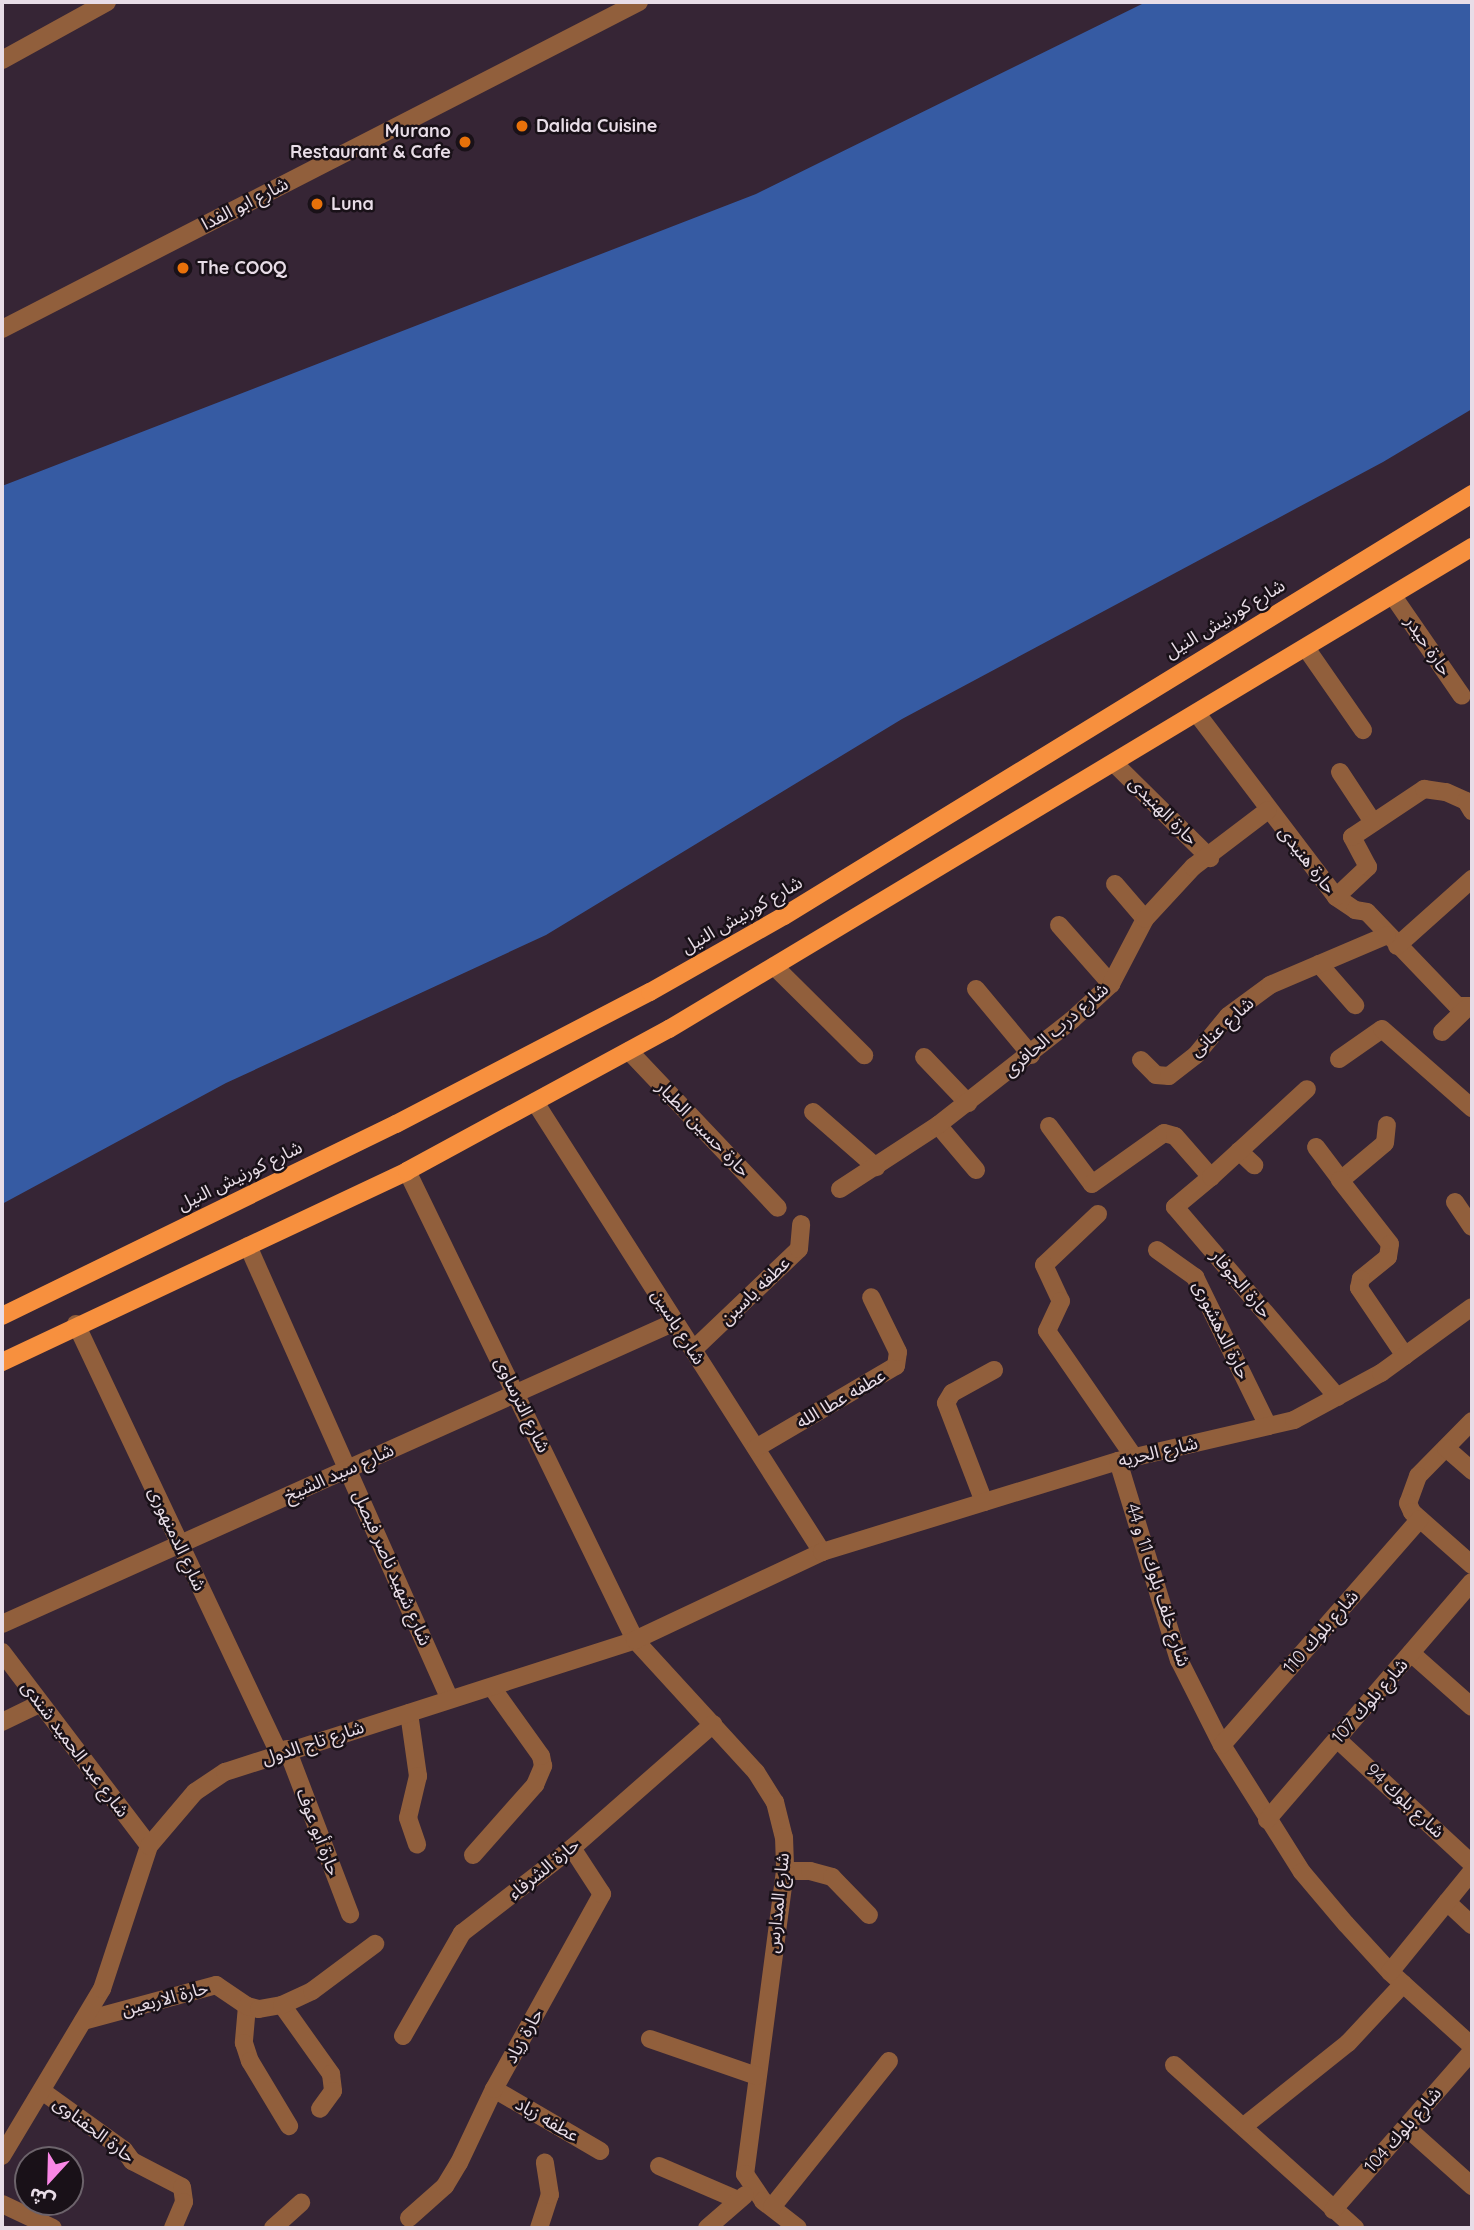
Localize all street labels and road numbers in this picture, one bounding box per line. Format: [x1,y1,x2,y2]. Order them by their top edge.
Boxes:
street label: شارع ابو الفدا [198,173,292,235]
street label: شارع كورنيش النيل [1161,575,1289,663]
street label: حارة حيدر [1400,612,1456,680]
street label: حارة الهنيدى [1124,772,1202,850]
street label: حارة هنيدى [1274,822,1340,898]
street label: شارع كورنيش النيل [678,872,806,958]
street label: شارع درب الحافرى [999,978,1113,1082]
street label: شارع عنانى [1186,993,1258,1061]
street label: حارة حسين الطيار [652,1077,754,1181]
street label: شارع كورنيش النيل [174,1136,306,1216]
street label: حارة الجوفار [1206,1245,1276,1323]
street label: عطفه ياسين [715,1252,795,1330]
street label: حارة الدهشورى [1188,1277,1254,1383]
street label: شارع ياسين [646,1285,710,1369]
street label: شارع الترساوى [490,1354,554,1456]
street label: عطفه عطا الله [793,1365,889,1433]
street label: شارع الحريه [1116,1432,1200,1472]
street label: شارع سيد الشيخ [281,1439,397,1507]
street label: شارع الدمنهورى [144,1484,210,1594]
street label: شارع شهيد ناصر فيصل [348,1487,436,1649]
street label: شارع خلف بلوك 11 و 44 [1121,1501,1195,1669]
street label: شارع بلوك 110 [1279,1586,1363,1678]
street label: شارع بلوك 107 [1327,1654,1413,1748]
street label: شارع عبد الحميد شندى [17,1676,133,1822]
street label: شارع تاج الدول [259,1716,367,1770]
street label: شارع بلوك 94 [1361,1759,1449,1843]
street label: حارة أبو عوف [291,1785,345,1879]
street label: حارة الشرفاء [504,1834,584,1904]
street label: شارع المدارس [762,1852,794,1954]
street label: حارة الاربعين [119,1977,211,2021]
street label: حارة زياد [500,2005,548,2067]
street label: شارع بلوك 104 [1360,2083,1446,2177]
street label: حارة الحفناوى [49,2092,139,2168]
street label: عطفه زياد [511,2093,583,2147]

